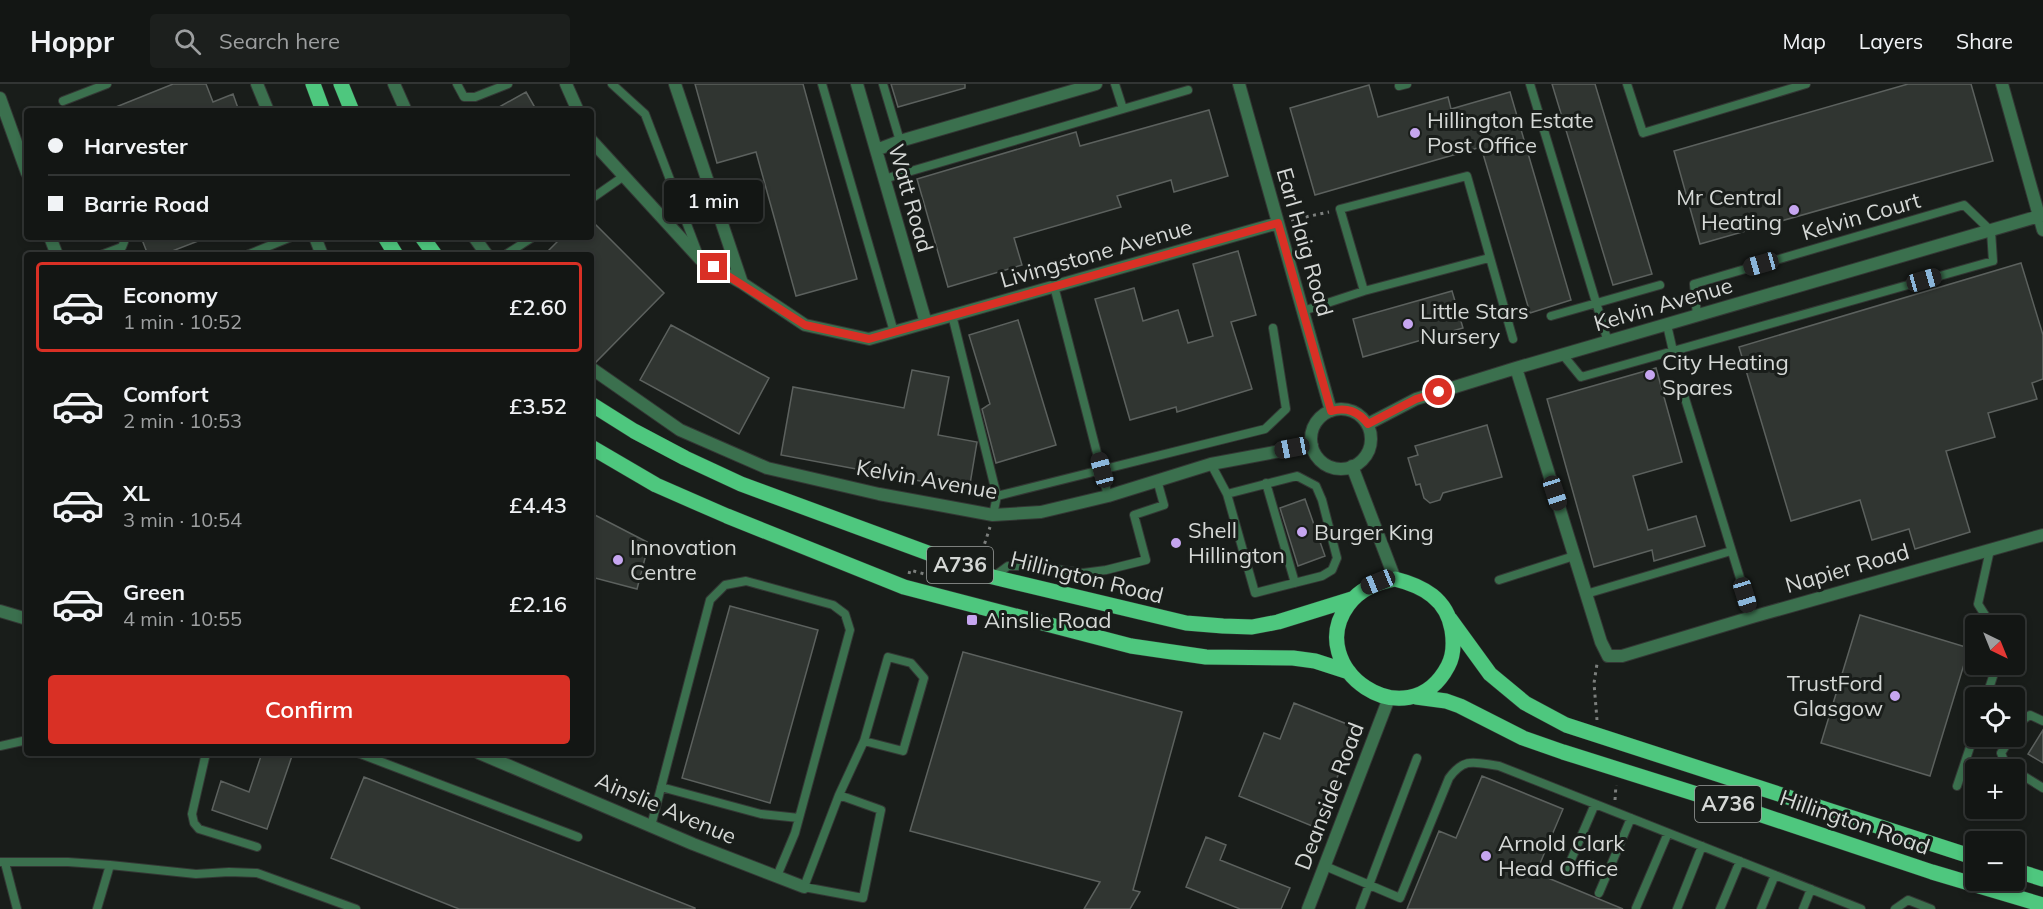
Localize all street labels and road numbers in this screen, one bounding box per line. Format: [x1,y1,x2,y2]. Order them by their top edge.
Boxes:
street label: Watt Road [882,141,940,255]
street label: Earl Haig Road [1270,165,1340,319]
street label: Kelvin Court [1798,186,1924,246]
street label: Livingstone Avenue [997,212,1195,294]
street label: Kelvin Avenue [1590,271,1736,337]
street label: Kelvin Avenue [854,453,1000,505]
street label: Napier Road [1782,537,1912,599]
street label: Hillington Road [1008,544,1166,610]
road number: A736 [927,547,993,583]
street label: Deanside Road [1288,718,1370,874]
street label: Ainslie Avenue [591,766,741,850]
street label: Hillington Road [1776,783,1934,861]
road number: A736 [1695,786,1761,822]

